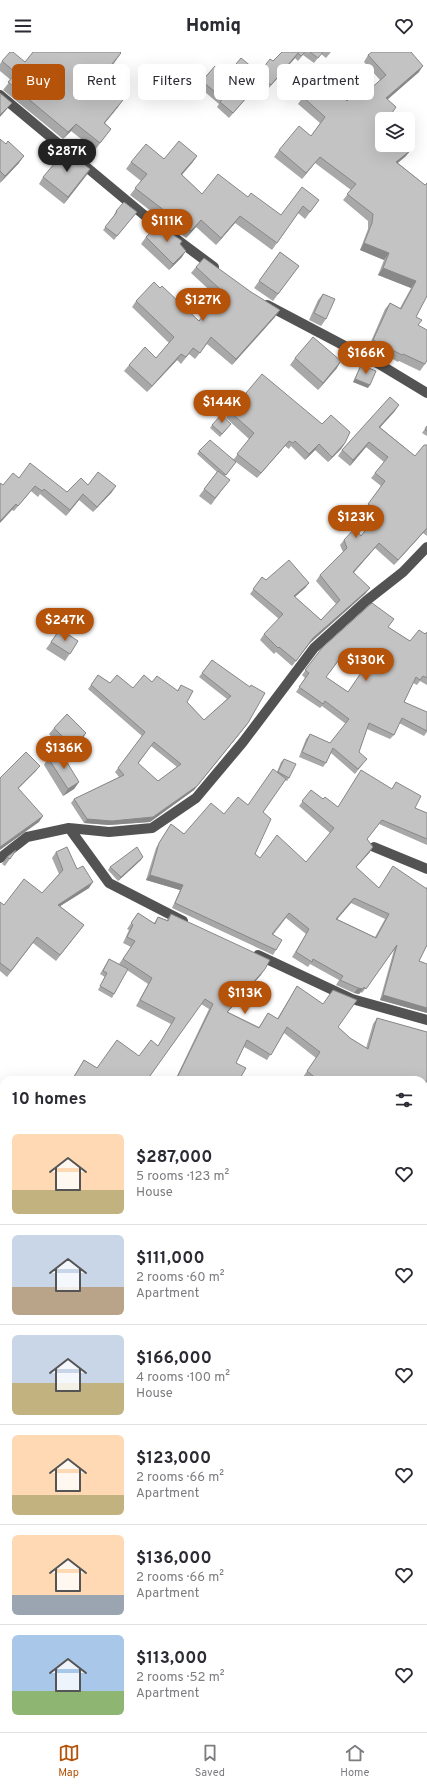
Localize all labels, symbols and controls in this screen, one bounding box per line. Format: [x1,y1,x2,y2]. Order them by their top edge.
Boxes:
icon: menu [12,15,34,37]
text: Homiq [186,15,241,38]
icon: heart [393,15,415,37]
chip: Buy [12,64,65,100]
chip: Rent [73,64,130,100]
chip: Filters [138,64,206,100]
chip: New [214,64,269,100]
chip: Apartment [277,64,374,100]
map controls [375,112,415,152]
button: layers [375,112,415,152]
pin: $287K [39,139,95,173]
text: $287K [47,144,87,160]
pin: $111K [139,209,195,243]
text: $111K [151,214,183,230]
pin: $127K [175,288,231,322]
text: $127K [184,293,222,309]
pin: $166K [338,341,394,375]
text: $166K [347,346,385,362]
pin: $144K [194,390,250,424]
text: $144K [203,395,241,411]
pin: $123K [328,505,384,539]
text: $123K [337,510,375,526]
pin: $247K [37,608,93,642]
text: $247K [45,613,85,629]
pin: $130K [338,648,394,682]
text: $130K [347,653,385,669]
pin: $136K [36,736,92,770]
text: $136K [45,741,83,757]
pin: $113K [217,981,273,1015]
text: $113K [227,986,263,1002]
text: 10 homes [12,1089,87,1111]
icon: filters [393,1089,415,1111]
text: $287,000 [136,1147,213,1169]
icon: home [44,1150,92,1198]
icon: heart [393,1163,415,1185]
text: 5 rooms · 123 m² [136,1169,229,1185]
text: House [136,1185,173,1201]
text: $111,000 [136,1248,205,1270]
icon: home [44,1251,92,1299]
icon: heart [393,1264,415,1286]
text: 2 rooms · 60 m² [136,1270,225,1286]
text: Apartment [136,1286,199,1302]
text: $166,000 [136,1348,212,1370]
icon: home [44,1351,92,1399]
icon: heart [393,1364,415,1386]
text: 4 rooms · 100 m² [136,1370,230,1386]
text: House [136,1386,173,1402]
text: $123,000 [136,1448,211,1470]
icon: home [44,1451,92,1499]
icon: heart [393,1464,415,1486]
text: 2 rooms · 66 m² [136,1470,224,1486]
text: Apartment [136,1486,199,1502]
text: $136,000 [136,1548,212,1570]
icon: home [44,1551,92,1599]
icon: heart [393,1564,415,1586]
text: 2 rooms · 66 m² [136,1570,224,1586]
text: Apartment [136,1586,199,1602]
text: $113,000 [136,1648,208,1670]
icon: home [44,1651,92,1699]
icon: heart [393,1664,415,1686]
text: 2 rooms · 52 m² [136,1670,224,1686]
text: Apartment [136,1686,199,1702]
tab: Map [58,1742,80,1780]
tab: Saved [195,1742,225,1780]
tab: Home [340,1742,369,1780]

